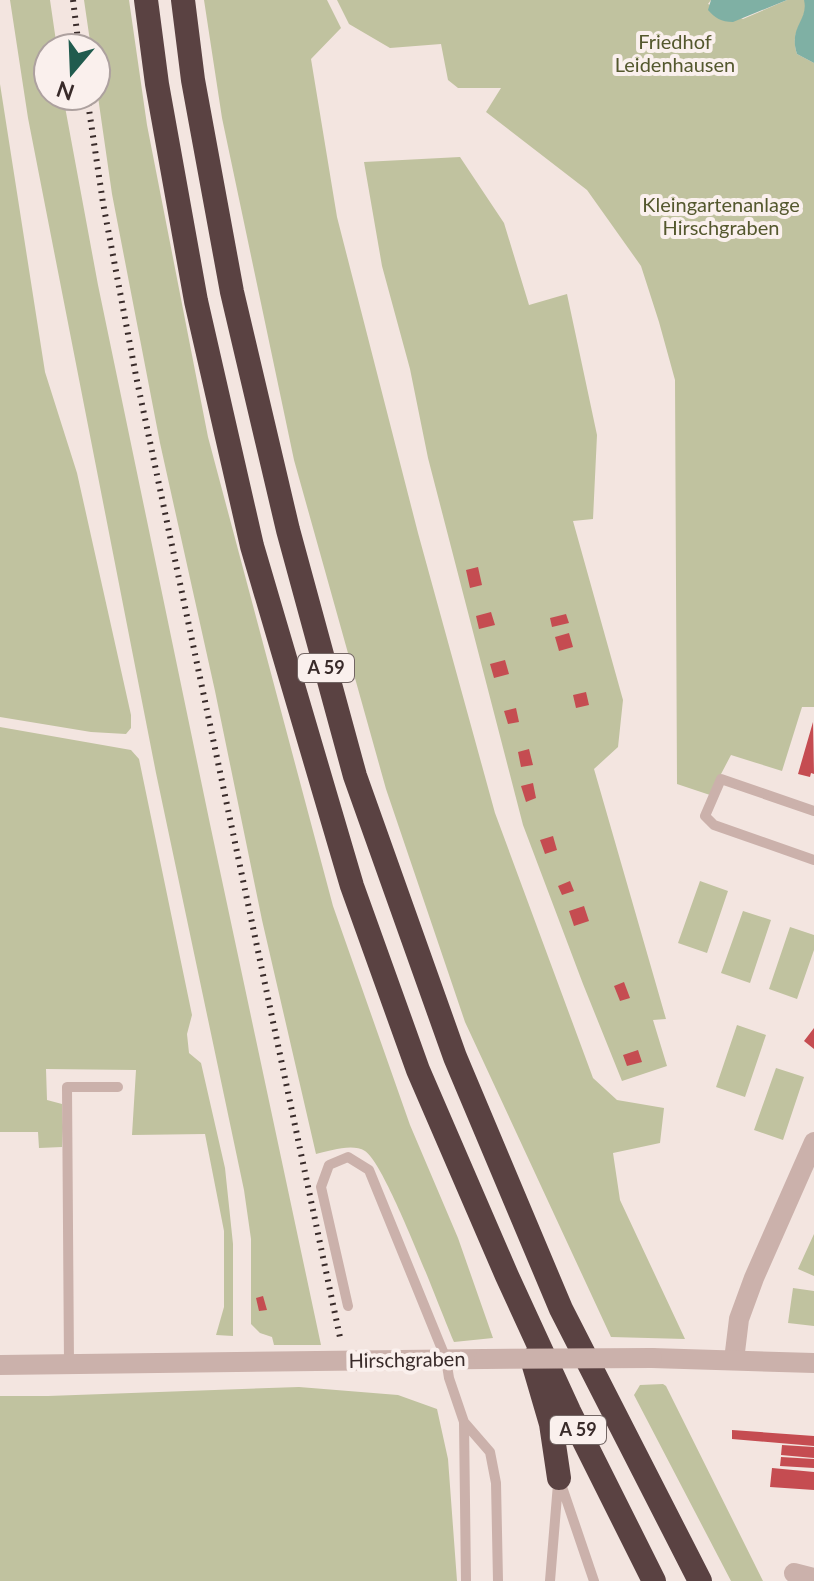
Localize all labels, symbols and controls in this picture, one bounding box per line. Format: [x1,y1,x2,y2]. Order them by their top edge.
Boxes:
park label: Friedhof Leidenhausen [615,29,735,76]
north arrow [32,32,112,112]
text: N [53,76,78,107]
park label: Kleingartenanlage Hirschgraben [642,192,800,239]
road number: A 59 [298,654,354,682]
street label: Hirschgraben [348,1346,466,1372]
road number: A 59 [550,1416,606,1444]

